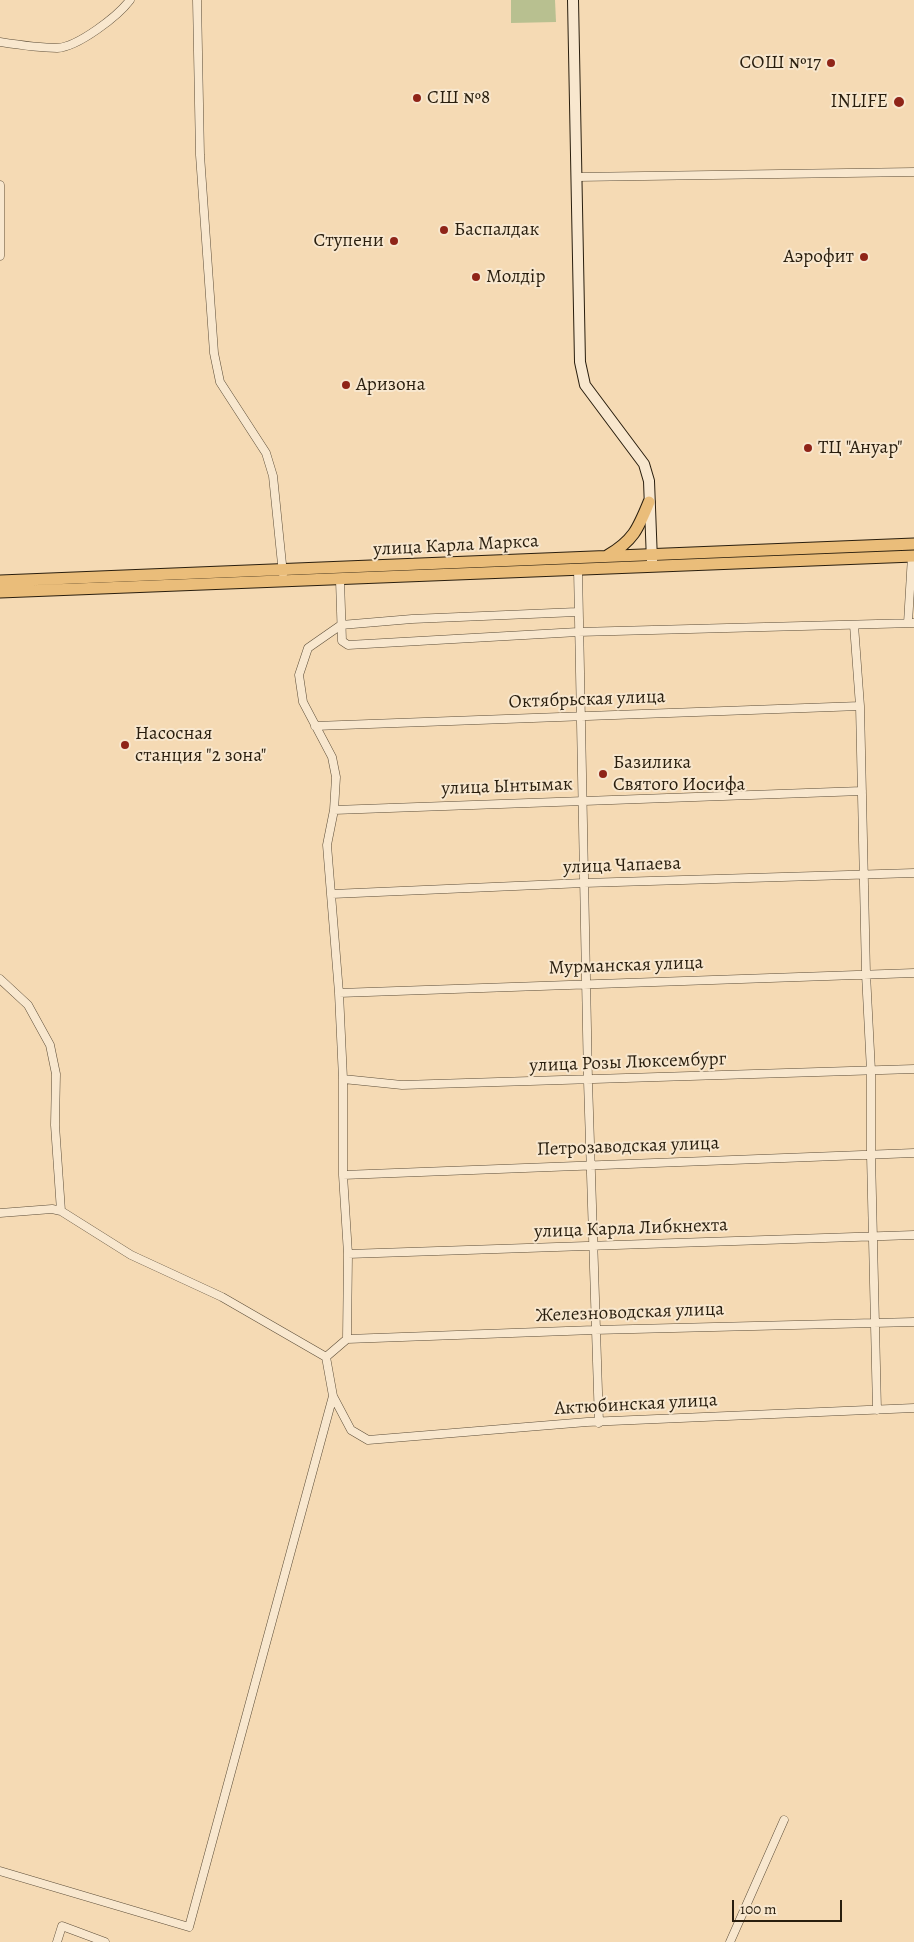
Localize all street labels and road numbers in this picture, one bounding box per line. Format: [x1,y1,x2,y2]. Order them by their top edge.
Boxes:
street label: улица Карла Маркса [373,530,539,562]
street label: Октябрьская улица [508,686,666,714]
street label: улица Ынтымак [441,773,573,801]
street label: улица Чапаева [563,853,681,879]
street label: Мурманская улица [548,952,704,980]
street label: улица Розы Люксембург [529,1048,727,1078]
street label: Петрозаводская улица [536,1132,720,1162]
street label: улица Карла Либкнехта [534,1214,728,1244]
street label: Железноводская улица [536,1298,724,1328]
street label: Актюбинская улица [554,1389,718,1421]

